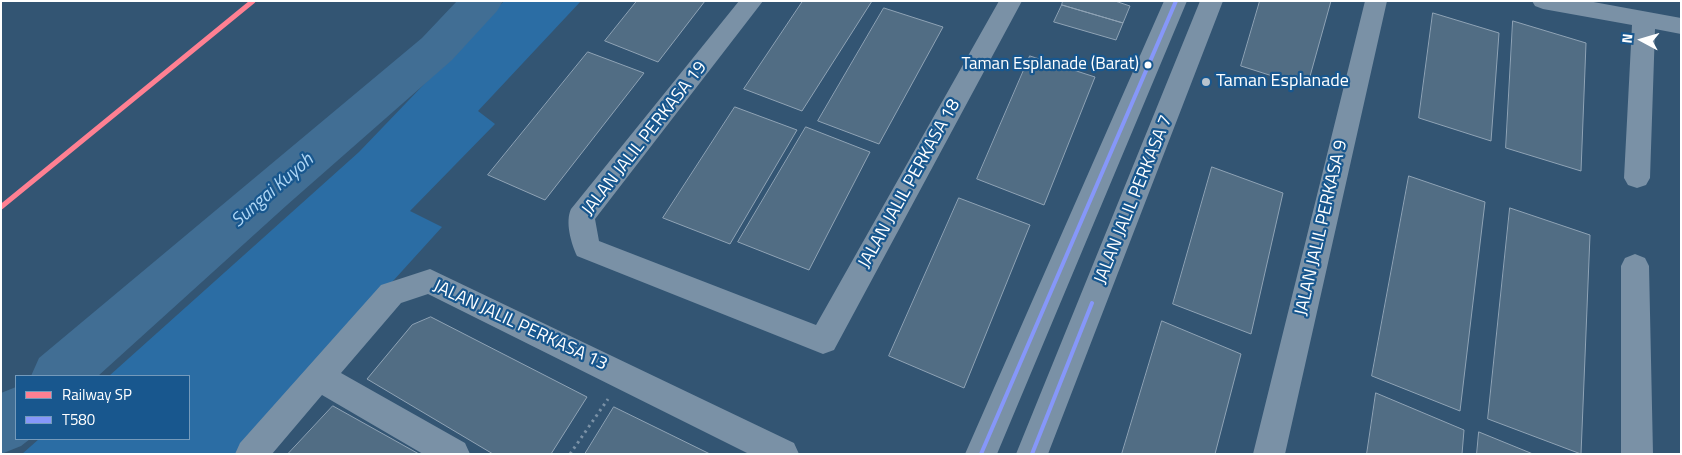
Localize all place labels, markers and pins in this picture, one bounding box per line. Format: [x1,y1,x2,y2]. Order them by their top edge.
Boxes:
place label: Taman Esplanade (Barat) [961,55,1139,75]
marker: Taman Esplanade (Barat) [1143,60,1153,70]
place label: Taman Esplanade [1216,71,1349,93]
marker: Taman Esplanade [1200,76,1212,88]

